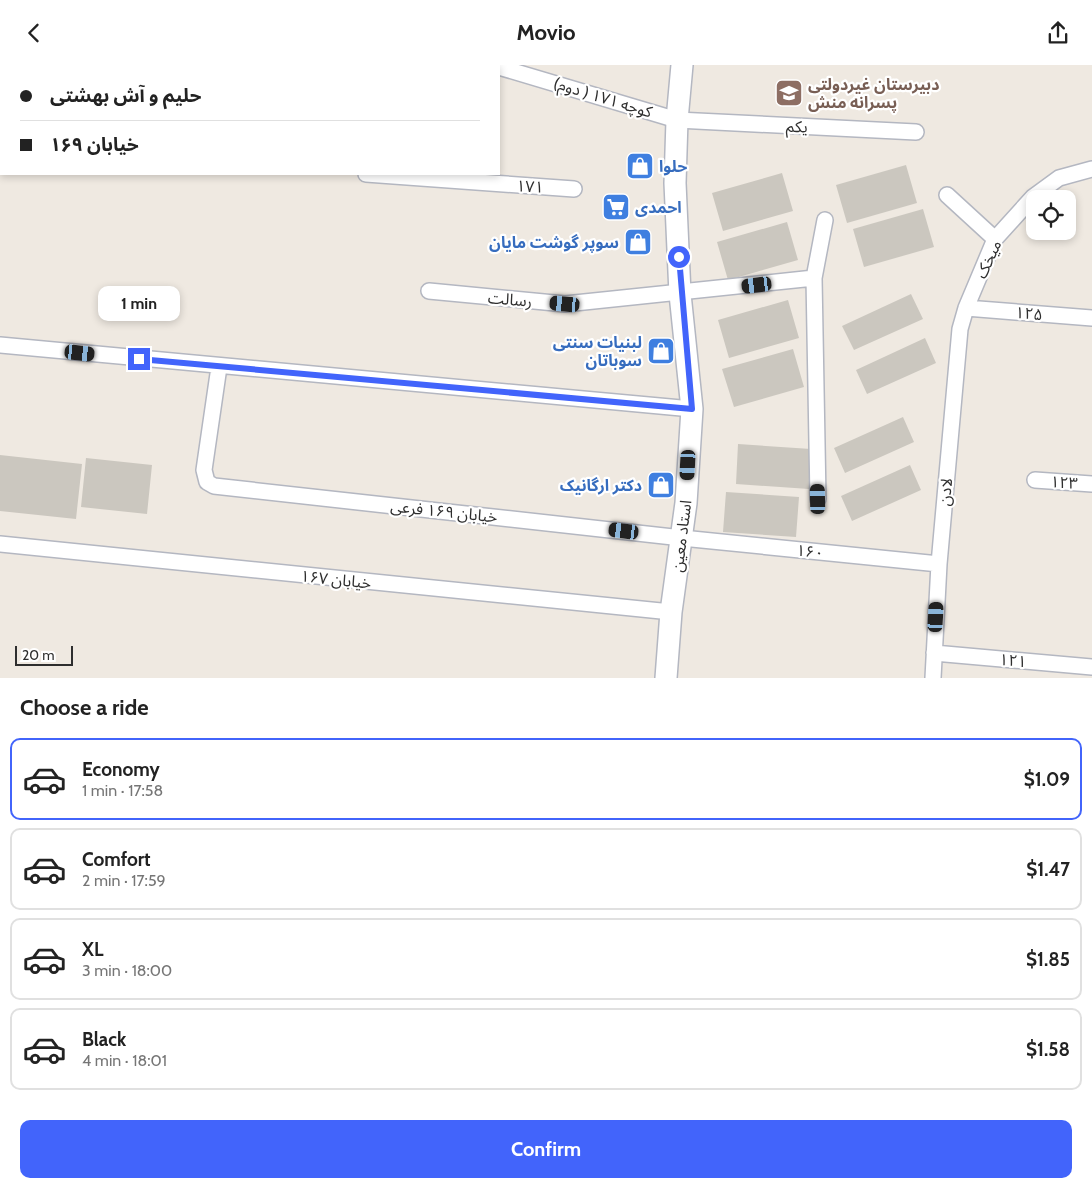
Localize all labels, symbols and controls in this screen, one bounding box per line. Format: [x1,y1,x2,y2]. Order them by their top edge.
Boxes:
icon: back [20,19,48,47]
text: Movio [516,19,576,46]
icon: share [1044,19,1072,47]
street label: کوچه ۱۷۱ ( دوم) [550,73,655,124]
place label: دبیرستان غیردولتی پسرانه منش [808,75,939,113]
school or university icon: دبیرستان غیردولتی پسرانه منش [774,78,804,108]
text: حلیم و آش بهشتی [50,84,202,107]
street label: یکم [785,116,808,140]
text: خیابان ۱۶۹ [50,133,139,156]
shop icon: حلوا [625,151,655,181]
place label: حلوا [659,157,687,176]
street label: ۱۷۱ [516,176,544,197]
map controls [1026,190,1076,240]
button: locate [1026,190,1076,240]
supermarket icon: احمدی [601,192,631,222]
place label: احمدی [635,198,682,217]
shop icon: سوپر گوشت مایان [623,227,653,257]
place label: سوپر گوشت مایان [489,233,619,253]
street label: میخک [971,237,1006,281]
route start [668,246,690,268]
car [741,276,772,294]
callout: 1 min [98,287,180,321]
street label: رسالت [487,288,533,311]
text: 1 min [121,294,157,313]
car [549,295,580,313]
street label: ۱۲۵ [1014,303,1043,324]
place label: لبنیات سنتی سوباتان [553,333,642,370]
shop icon: لبنیات سنتی سوباتان [646,336,676,366]
car [64,344,95,362]
route end [128,348,150,370]
car [679,450,696,480]
shop icon: دکتر ارگانیک [646,470,676,500]
street label: ۱۲۳ [1050,472,1078,493]
place label: دکتر ارگانیک [560,476,642,495]
street label: لادن [935,477,956,507]
car [810,484,825,514]
street label: خیابان ۱۶۹ فرعی [389,496,498,527]
street label: استاد معین [668,499,695,573]
car [608,522,639,540]
street label: ۱۶۰ [795,541,825,562]
street label: خیابان ۱۶۷ [300,566,372,593]
car [927,602,944,632]
scale bar [15,643,72,666]
text: 20 m [22,646,55,664]
street label: ۱۲۱ [998,650,1027,671]
text: Choose a ride [20,694,149,721]
icon: car [22,757,67,802]
text: Economy [82,758,160,781]
text: $1.09 [1024,768,1070,791]
text: 1 min · 17:58 [82,781,163,800]
icon: car [22,847,67,892]
text: Comfort [82,848,151,871]
text: $1.47 [1026,858,1070,881]
text: 2 min · 17:59 [82,871,166,890]
icon: car [22,937,67,982]
text: XL [82,938,103,961]
text: $1.85 [1026,948,1070,971]
text: 3 min · 18:00 [82,961,172,980]
icon: car [22,1027,67,1072]
text: Black [82,1028,126,1051]
text: $1.58 [1026,1038,1070,1061]
text: 4 min · 18:01 [82,1051,167,1070]
button: Confirm [20,1120,1072,1178]

